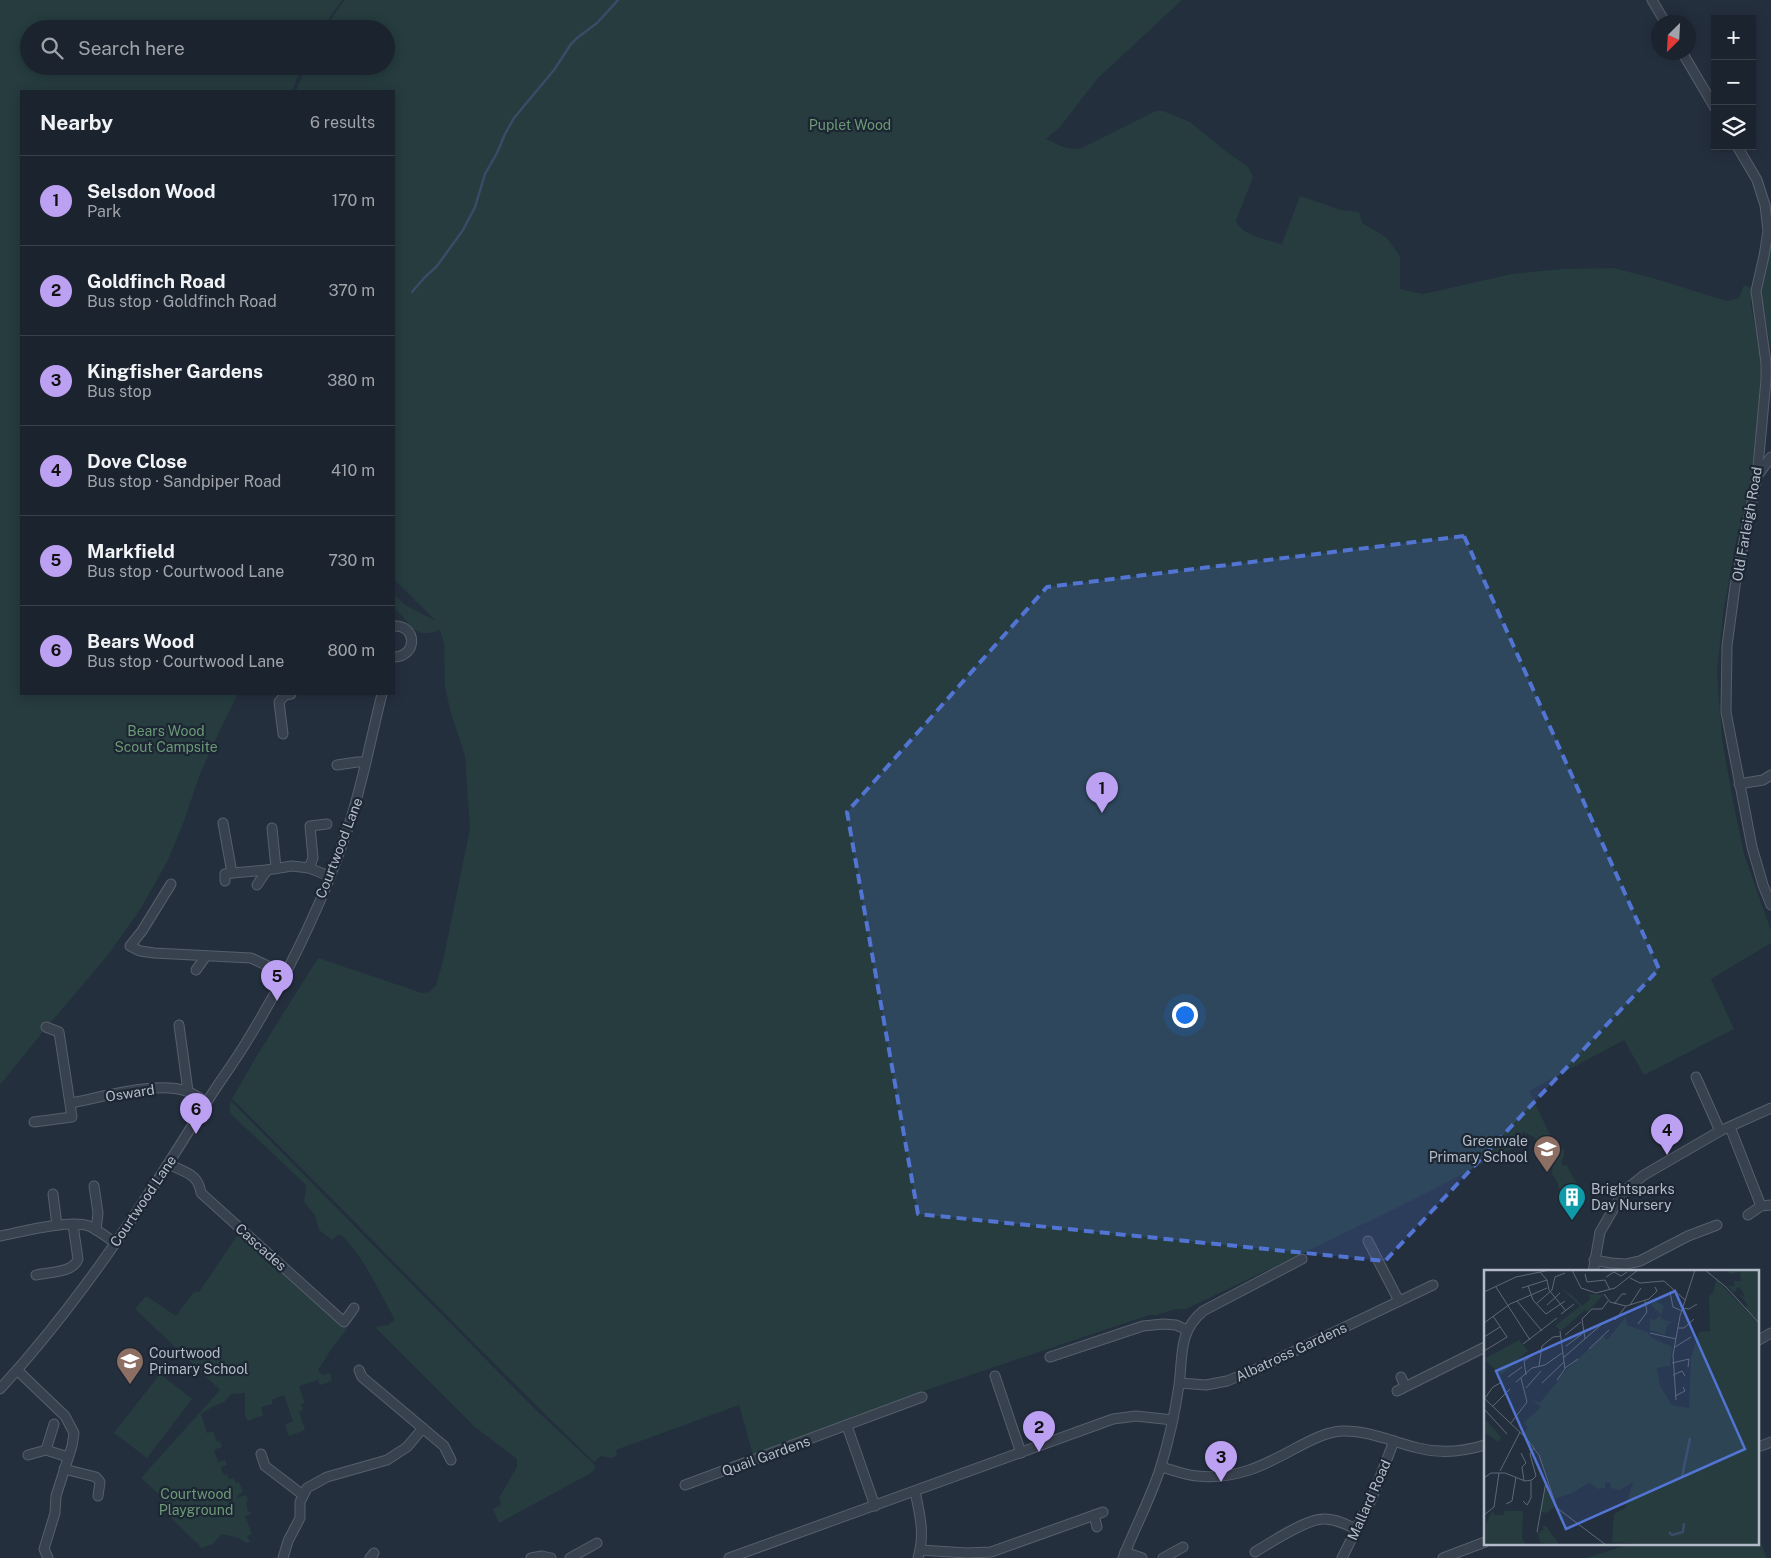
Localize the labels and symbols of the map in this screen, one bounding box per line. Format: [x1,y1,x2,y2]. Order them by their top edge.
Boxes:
north arrow [1651,15,1696,60]
park label: Puplet Wood [809,117,891,133]
street label: Old Farleigh Road [1729,466,1765,582]
park label: Bears Wood Scout Campsite [114,723,218,755]
pin: 1 [1086,772,1118,813]
street label: Courtwood Lane [312,795,366,901]
pin: 5 [261,960,293,1001]
your location [1172,1002,1198,1028]
street label: Osward [104,1081,156,1105]
pin: 6 [180,1093,212,1134]
pin: 4 [1651,1114,1683,1155]
place label: Greenvale Primary School [1429,1133,1528,1165]
school or university icon: Greenvale Primary School [1532,1134,1562,1173]
street label: Courtwood Lane [107,1152,179,1250]
place label: Brightsparks Day Nursery [1591,1181,1675,1213]
building icon: Brightsparks Day Nursery [1557,1182,1587,1221]
street label: Cascades [232,1220,290,1274]
inset map [1484,1270,1758,1546]
street label: Albatross Gardens [1233,1319,1349,1385]
place label: Courtwood Primary School [149,1345,248,1377]
school or university icon: Courtwood Primary School [115,1346,145,1385]
pin: 2 [1023,1411,1055,1452]
street label: Quail Gardens [720,1433,812,1479]
pin: 3 [1205,1441,1237,1482]
street label: Mallard Road [1344,1457,1394,1543]
park label: Courtwood Playground [159,1486,233,1518]

